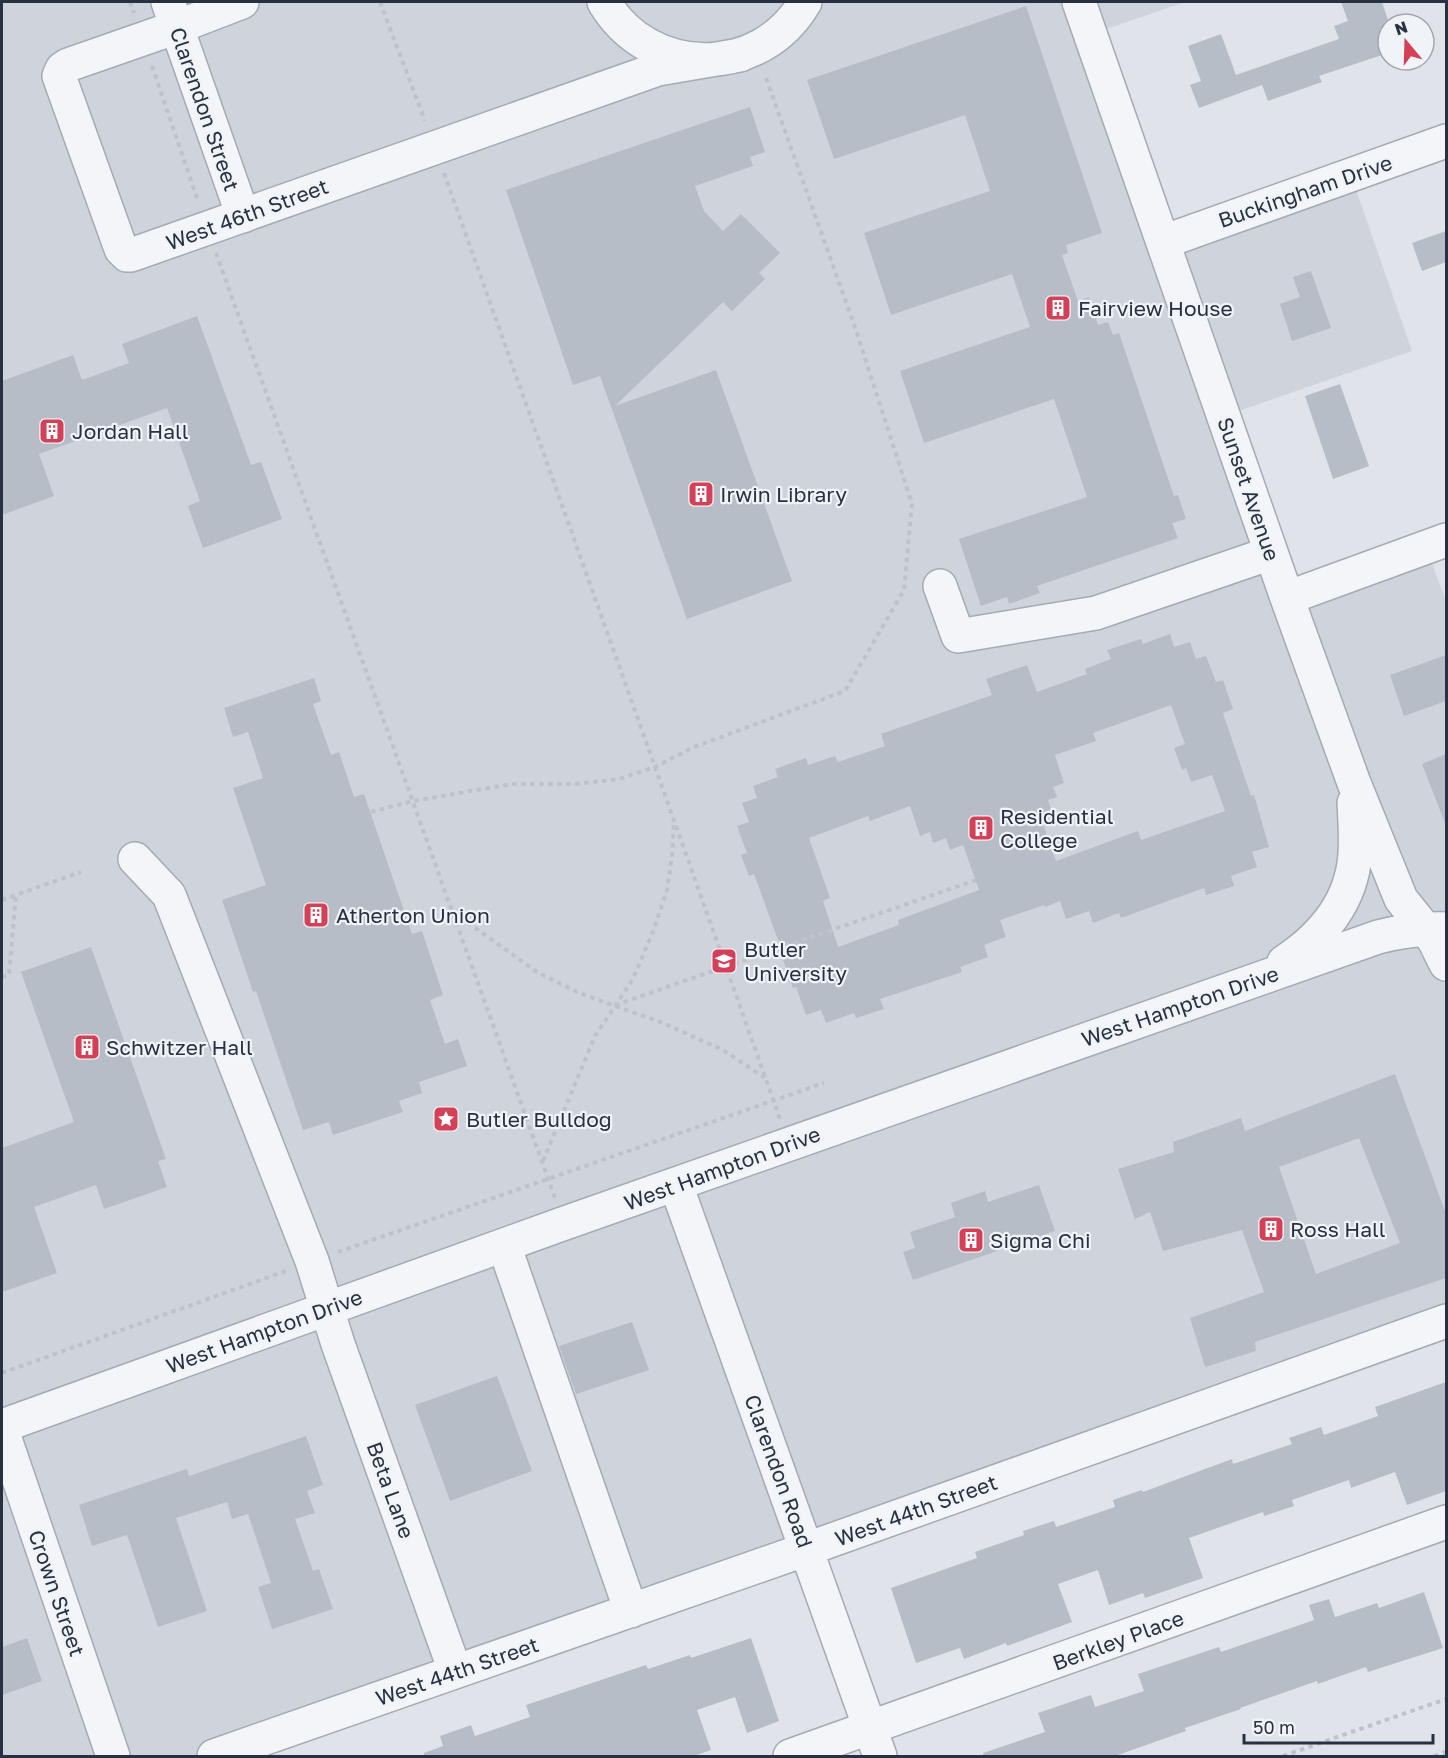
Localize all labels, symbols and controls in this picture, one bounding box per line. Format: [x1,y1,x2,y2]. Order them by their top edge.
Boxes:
north arrow [1376,12,1436,72]
text: N [1392,16,1410,39]
street label: Clarendon Street [165,24,245,194]
street label: Buckingham Drive [1215,149,1395,233]
street label: West 46th Street [162,173,332,255]
building icon: Fairview House [1043,293,1073,323]
place label: Fairview House [1078,295,1233,321]
street label: Sunset Avenue [1212,414,1286,564]
building icon: Jordan Hall [37,416,67,446]
place label: Jordan Hall [72,418,188,444]
building icon: Irwin Library [686,479,716,509]
place label: Irwin Library [720,481,847,507]
place label: Residential College [1000,803,1113,853]
building icon: Residential College [966,813,996,843]
building icon: Atherton Union [301,900,331,930]
place label: Atherton Union [336,902,490,928]
place label: Butler University [744,936,847,986]
school or university icon: Butler University [709,946,739,976]
street label: West Hampton Drive [1078,960,1282,1052]
building icon: Schwitzer Hall [72,1032,102,1062]
place label: Schwitzer Hall [106,1034,253,1060]
place icon: Butler Bulldog [431,1104,461,1134]
place label: Butler Bulldog [466,1106,612,1132]
street label: West Hampton Drive [620,1120,824,1216]
building icon: Ross Hall [1256,1214,1286,1244]
place label: Ross Hall [1290,1216,1385,1242]
building icon: Sigma Chi [956,1225,986,1255]
place label: Sigma Chi [990,1227,1091,1253]
street label: West Hampton Drive [162,1283,366,1379]
street label: Clarendon Road [739,1391,819,1551]
street label: Beta Lane [362,1438,420,1542]
street label: West 44th Street [831,1469,1001,1551]
street label: Crown Street [23,1526,91,1660]
street label: Berkley Place [1049,1604,1187,1676]
street label: West 44th Street [372,1631,542,1711]
scale bar [1244,1707,1433,1745]
text: 50 m [1253,1716,1295,1738]

